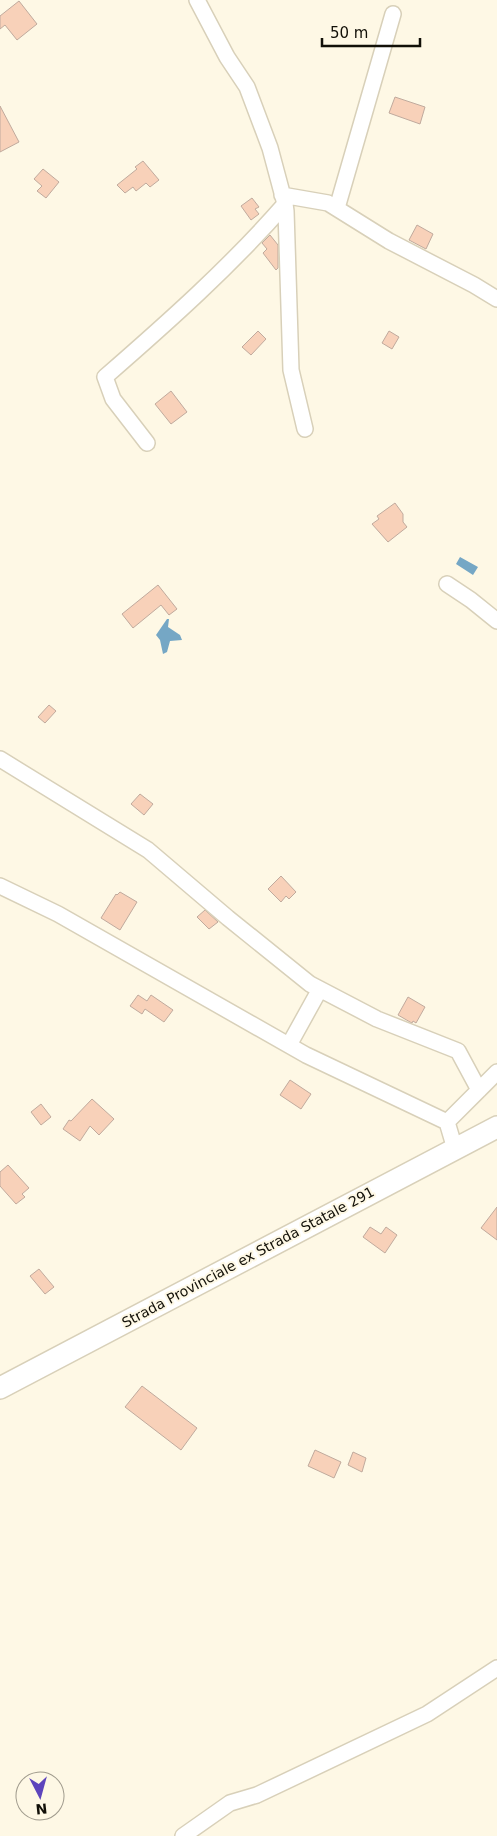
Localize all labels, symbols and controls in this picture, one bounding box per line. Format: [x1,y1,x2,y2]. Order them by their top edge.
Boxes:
scale bar [322,15,420,47]
text: 50 m [330,24,368,42]
street label: Strada Provinciale ex Strada Statale 291 [119,1183,377,1331]
north arrow [15,1771,65,1821]
text: N [35,1800,48,1817]

